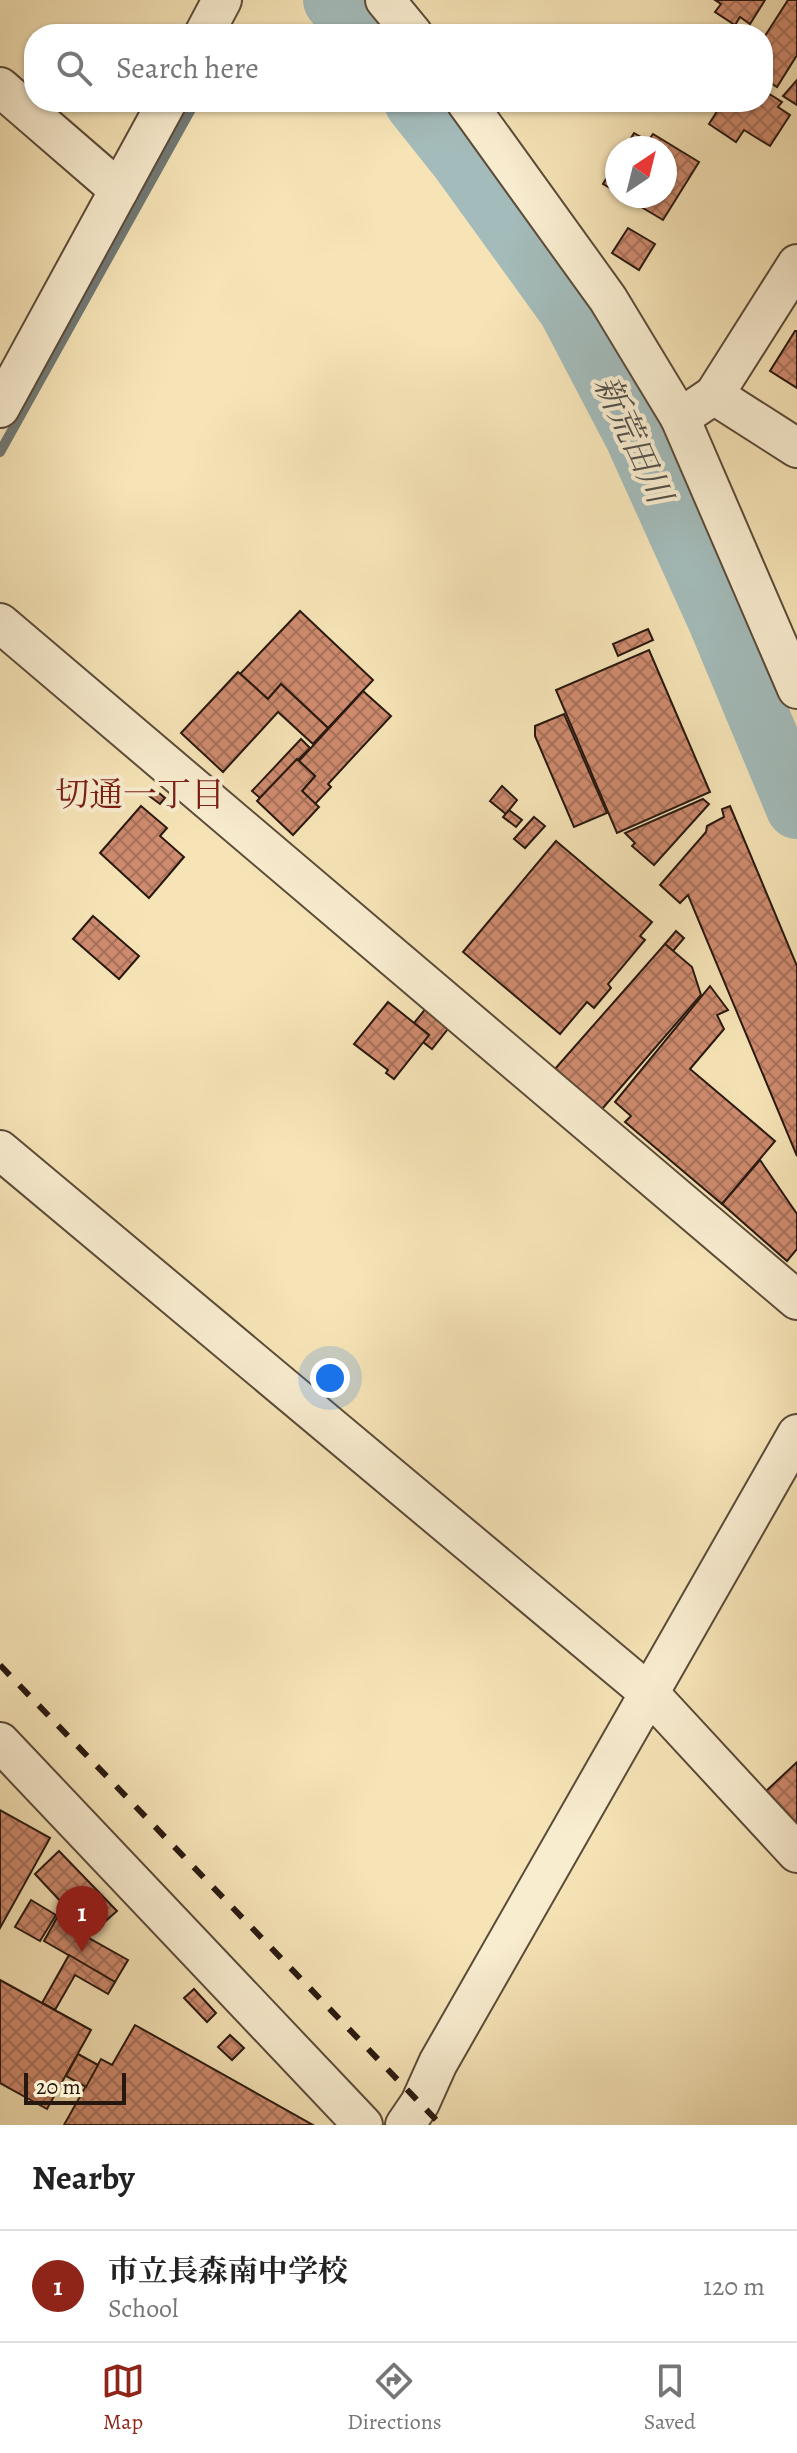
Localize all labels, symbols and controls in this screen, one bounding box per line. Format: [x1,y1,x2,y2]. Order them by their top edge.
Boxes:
search box [24,24,773,112]
icon: search [52,46,96,90]
text: Search here [116,48,259,88]
north arrow [605,136,677,208]
water label: 新荒田川 [583,367,685,514]
district label: 切通一丁目 [55,771,225,818]
your location [310,1358,350,1398]
pin: 1 [56,1886,108,1952]
scale bar [24,2069,126,2105]
text: 20 m [36,2072,81,2102]
text: Nearby [32,2154,135,2201]
text: 市立長森南中学校 [108,2251,348,2291]
text: 1 [53,2269,63,2304]
text: 120 m [703,2269,765,2304]
text: School [108,2291,178,2326]
tab: Map [101,2359,145,2437]
tab: Directions [347,2359,442,2437]
tab: Saved [644,2359,696,2437]

